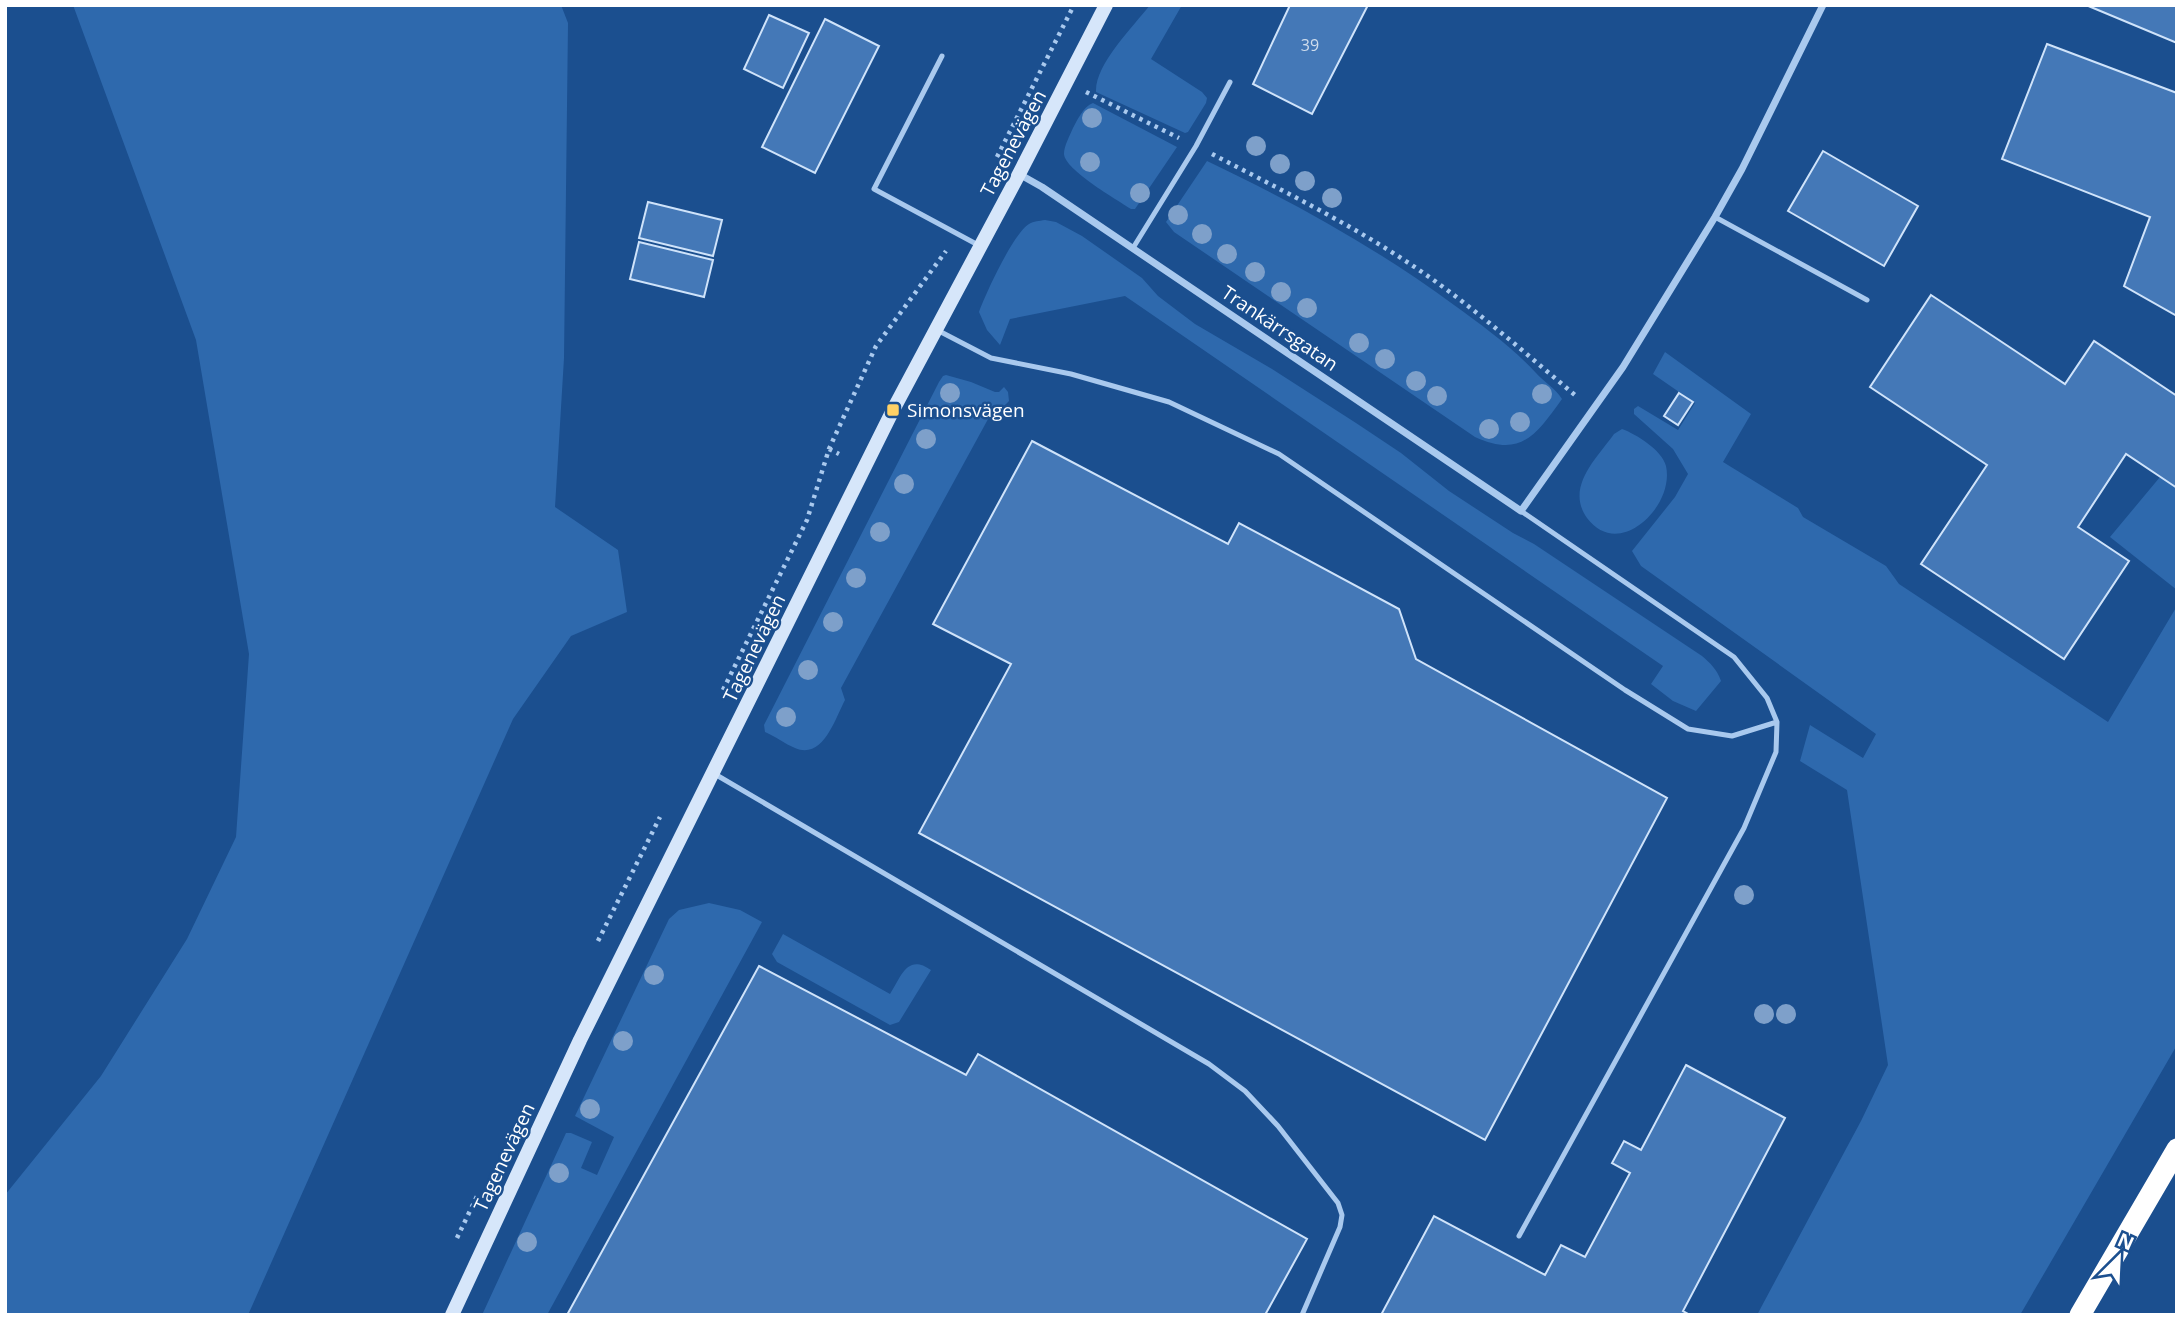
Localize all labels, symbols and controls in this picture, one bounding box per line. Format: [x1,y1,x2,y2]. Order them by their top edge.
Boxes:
house number: 39 [1301,34,1319,56]
street label: Tagenevägen [974,85,1052,201]
street label: Trankärrsgatan [1217,279,1343,377]
place label: Simonsvägen [907,397,1025,423]
marker: Simonsvägen [885,402,901,418]
street label: Tagenevägen [717,590,791,706]
street label: Tagenevägen [467,1098,541,1216]
north arrow [2084,1222,2154,1292]
text: N [2114,1226,2138,1256]

